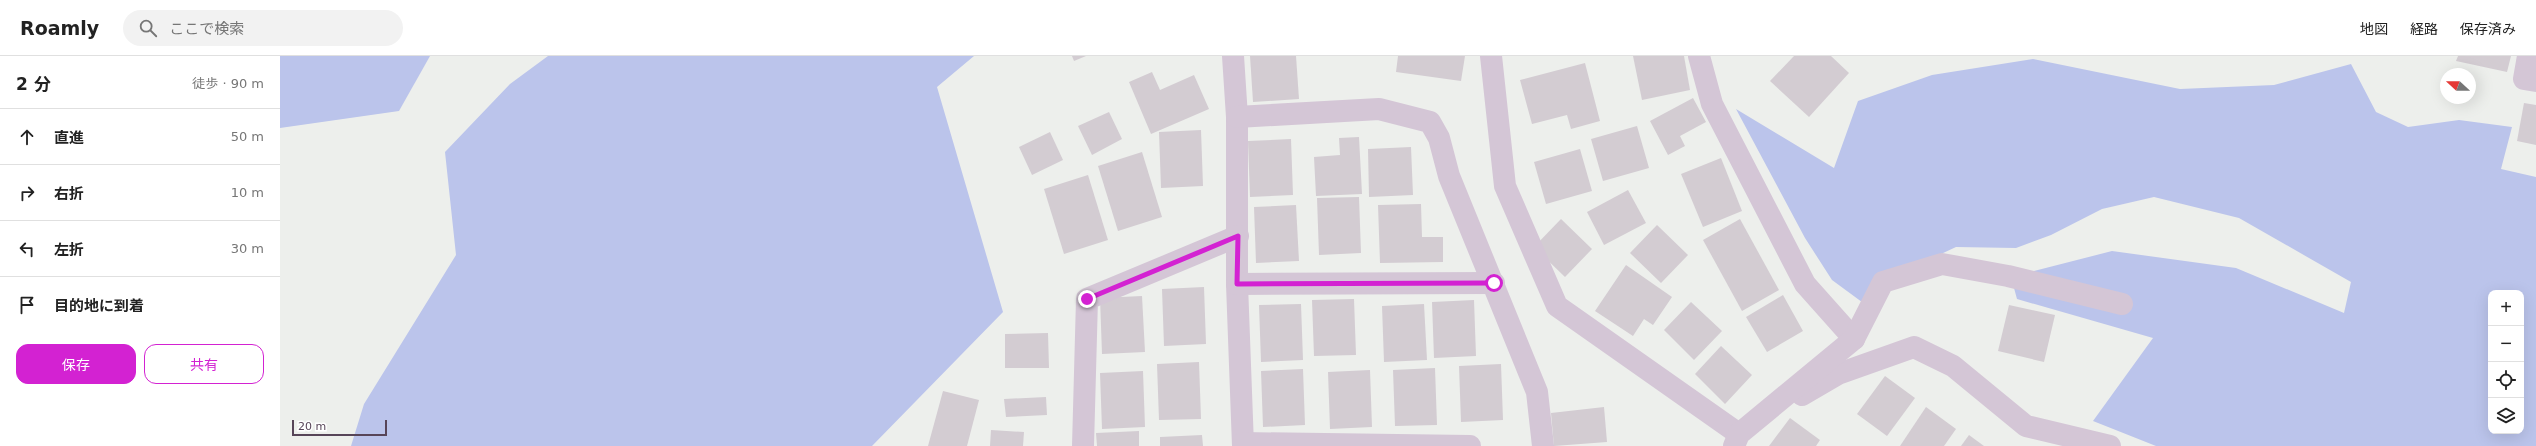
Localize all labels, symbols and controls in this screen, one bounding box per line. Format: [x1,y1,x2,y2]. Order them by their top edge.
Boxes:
search box [123,10,403,46]
text: Roamly [20,17,99,39]
icon: search [137,17,159,39]
text: ここで検索 [169,20,244,38]
text: 地図 [2360,21,2388,37]
text: 経路 [2410,21,2438,37]
text: 保存済み [2460,21,2516,37]
north arrow [2440,68,2476,104]
text: 2 分 [16,74,51,94]
text: 徒歩 · 90 m [192,76,264,91]
icon: ahead [16,126,38,148]
text: 直進 [54,129,84,147]
text: 50 m [231,129,264,144]
icon: right [16,182,38,204]
text: 右折 [54,185,84,203]
text: 10 m [231,185,264,200]
icon: left [16,238,38,260]
text: 左折 [54,241,84,259]
text: 30 m [231,241,264,256]
route start [1485,274,1503,292]
route end [1078,290,1096,308]
map controls [2488,290,2524,434]
button: + [2488,290,2524,326]
icon: arrive [16,294,38,316]
text: 目的地に到着 [54,297,144,315]
button: − [2488,326,2524,362]
button: 保存 [16,344,136,384]
button: 共有 [144,344,264,384]
button: locate [2488,362,2524,398]
button: layers [2488,398,2524,434]
scale bar [292,418,387,437]
text: 20 m [298,420,326,433]

